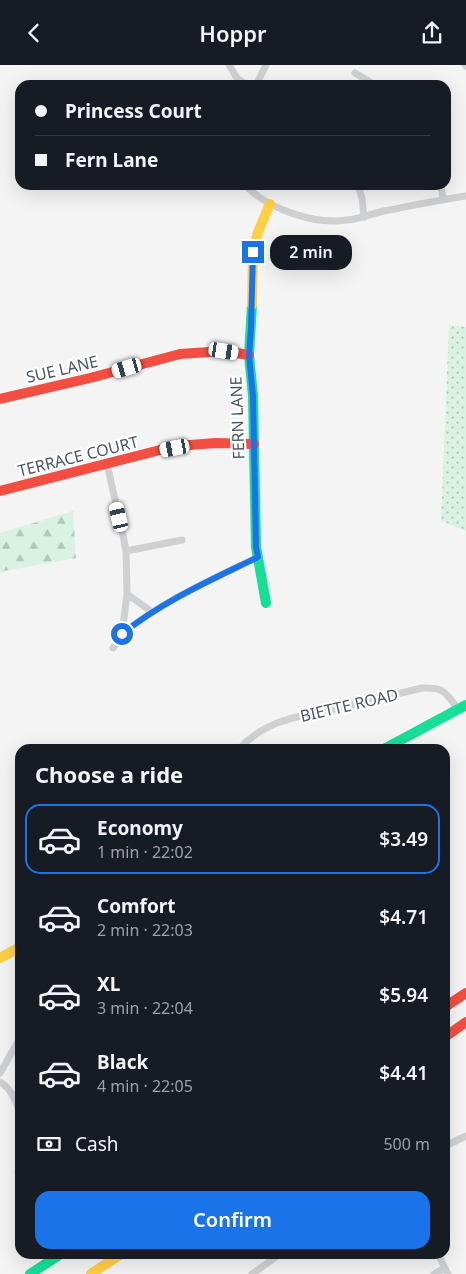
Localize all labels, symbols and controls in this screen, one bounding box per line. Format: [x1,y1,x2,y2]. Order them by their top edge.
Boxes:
text: Hoppr [199,18,267,48]
icon: back [20,19,48,47]
icon: share [418,19,446,47]
text: Princess Court [65,98,202,124]
text: Fern Lane [65,147,158,173]
callout: 2 min [270,235,353,269]
route end [242,241,264,263]
text: 2 min [289,241,333,263]
car [208,341,239,361]
street label: SUE LANE [24,350,100,388]
car [110,357,143,379]
street label: FERN LANE [225,376,249,460]
street label: TERRACE COURT [15,430,141,482]
car [158,438,191,458]
car [108,501,129,533]
route start [111,623,133,645]
street label: BIETTE ROAD [298,683,400,727]
text: Choose a ride [35,759,183,789]
text: Economy [97,815,183,841]
icon: car [37,817,82,862]
text: $3.49 [379,826,428,852]
text: 1 min · 22:02 [97,841,193,863]
text: Comfort [97,893,176,919]
icon: car [37,895,82,940]
text: $4.71 [379,904,428,930]
text: 2 min · 22:03 [97,919,193,941]
text: XL [97,971,120,997]
icon: car [37,973,82,1018]
text: $5.94 [379,982,428,1008]
text: 3 min · 22:04 [97,997,193,1019]
text: Black [97,1049,148,1075]
icon: car [37,1051,82,1096]
text: $4.41 [379,1060,428,1086]
text: 4 min · 22:05 [97,1075,193,1097]
icon: cash [35,1130,63,1158]
text: Cash [75,1131,119,1157]
text: 500 m [383,1133,430,1155]
button: Confirm [35,1191,430,1249]

